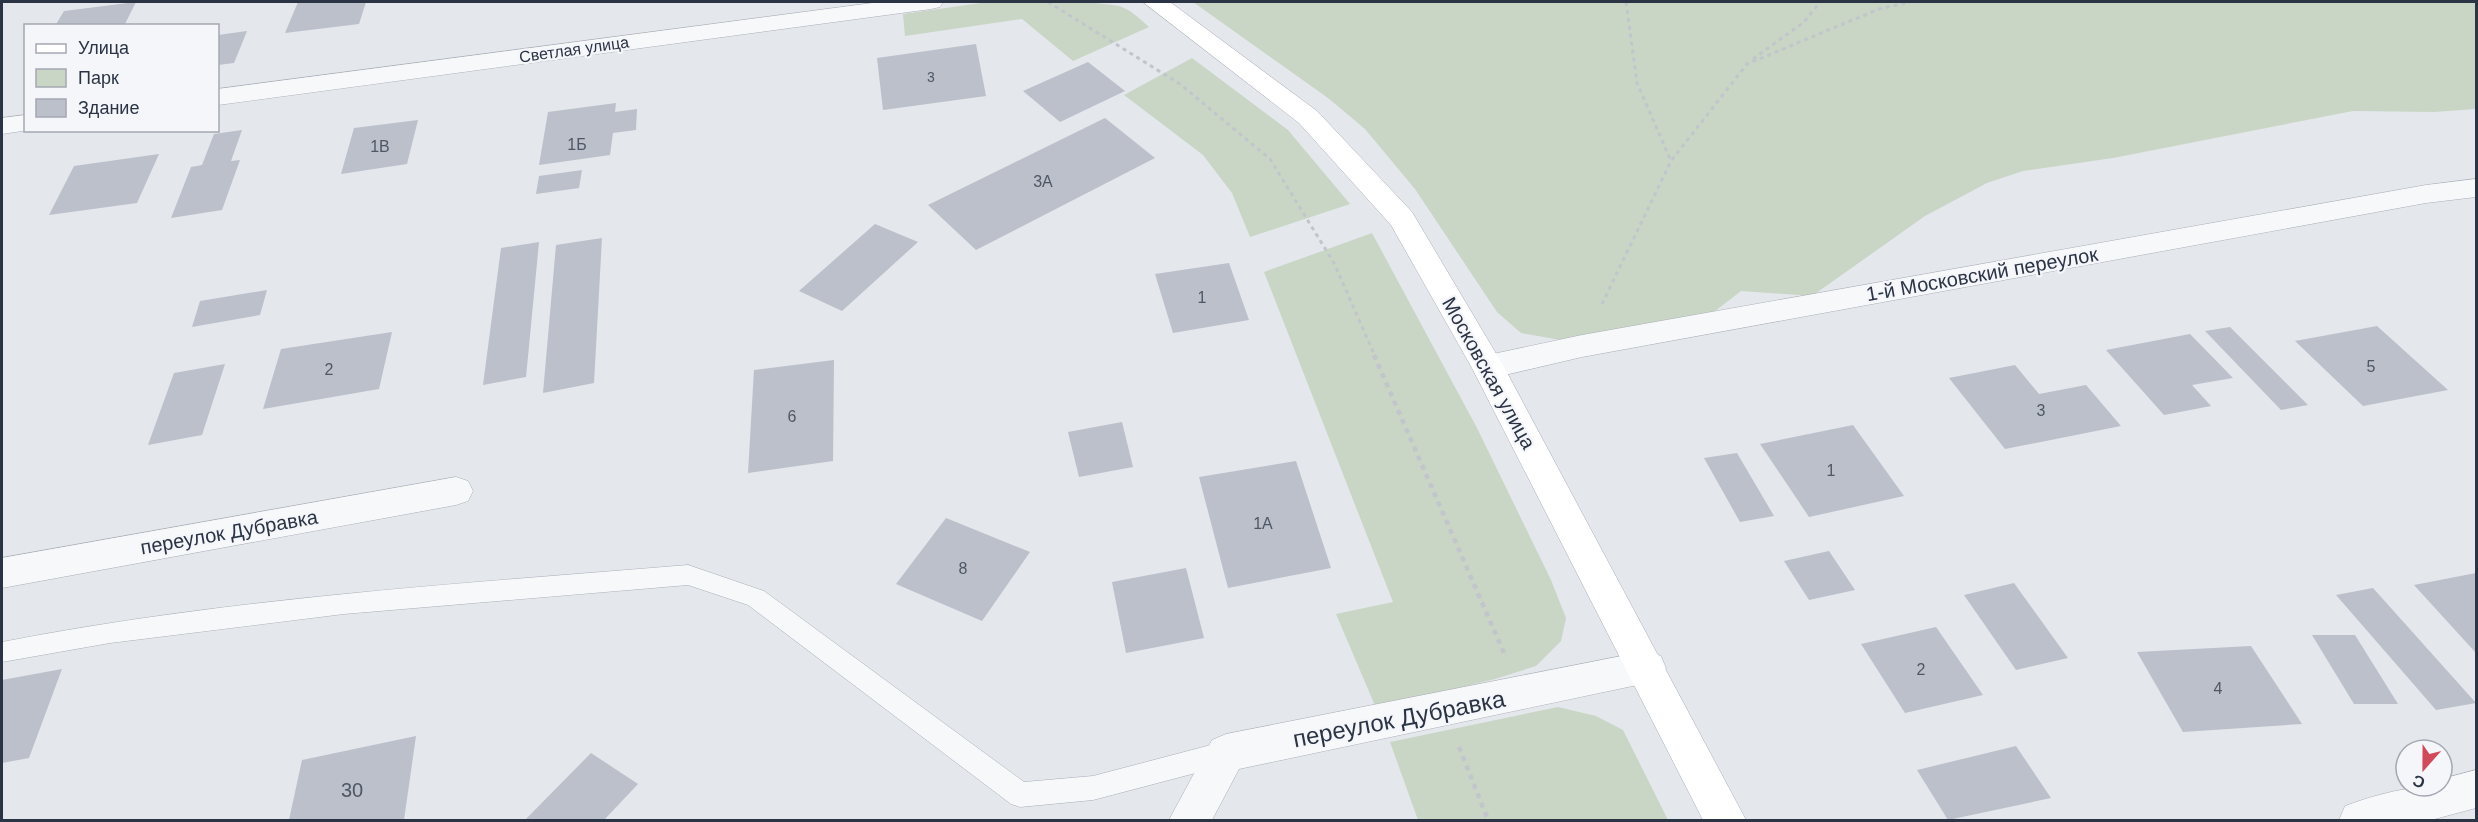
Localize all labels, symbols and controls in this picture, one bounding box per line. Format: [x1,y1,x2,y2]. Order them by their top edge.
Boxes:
legend [24,24,219,132]
street label: Светлая улица [518,33,630,66]
text: Улица [78,38,130,58]
text: Парк [78,68,119,88]
house number: 3 [927,69,935,85]
text: Здание [78,98,139,118]
house number: 1Б [567,136,587,153]
house number: 1В [370,138,390,155]
house number: 3А [1033,173,1053,190]
street label: 1-й Московский переулок [1864,243,2100,305]
house number: 1 [1198,289,1207,306]
street label: Московская улица [1438,293,1540,454]
house number: 5 [2367,358,2376,375]
house number: 2 [325,361,334,378]
house number: 3 [2037,402,2046,419]
house number: 6 [788,408,797,425]
house number: 1 [1827,462,1836,479]
street label: переулок Дубравка [139,505,320,558]
house number: 1А [1253,515,1273,532]
house number: 8 [959,560,968,577]
house number: 2 [1917,661,1926,678]
house number: 4 [2214,680,2223,697]
street label: переулок Дубравка [1290,685,1508,752]
north arrow [2394,738,2454,798]
text: С [2410,771,2427,792]
house number: 30 [341,779,363,801]

